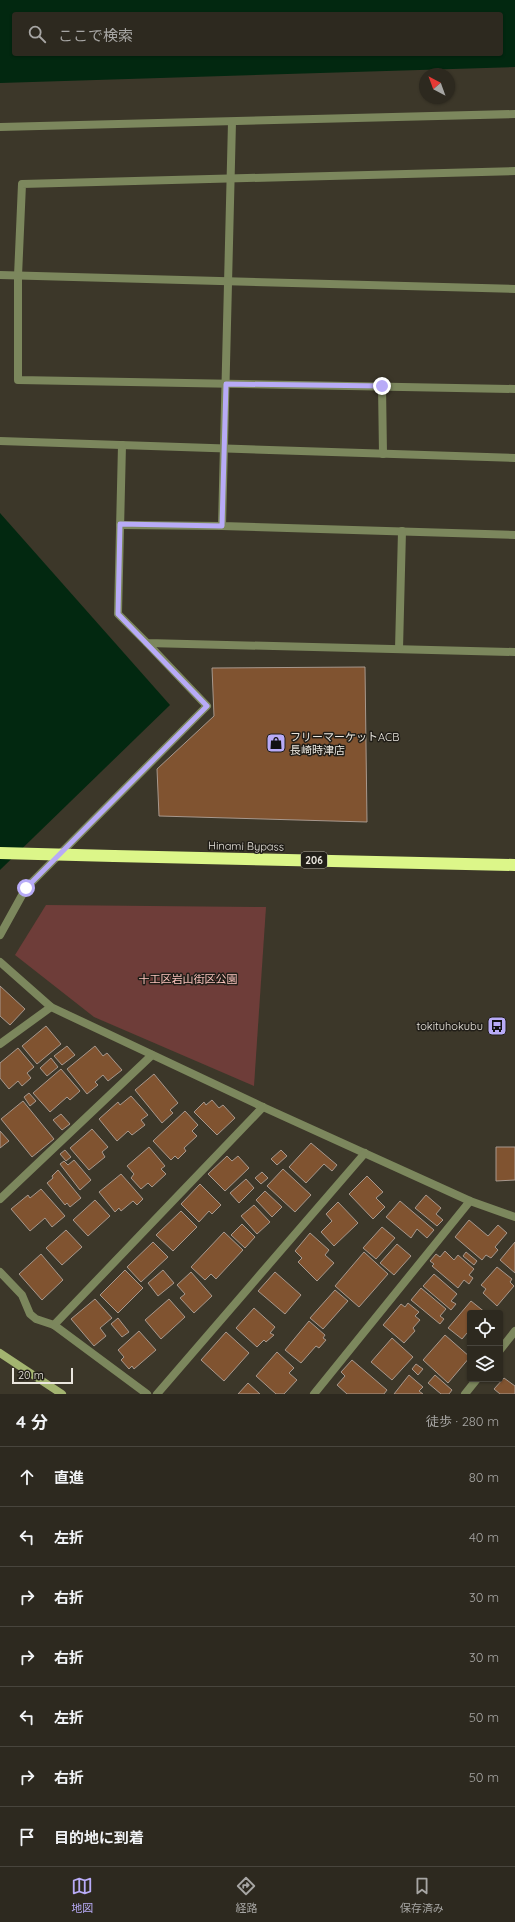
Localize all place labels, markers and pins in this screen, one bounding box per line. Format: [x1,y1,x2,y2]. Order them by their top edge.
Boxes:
place label: フリーマーケットACB 長崎時津店 [290,730,399,757]
shop icon: フリーマーケットACB 長崎時津店 [265,732,287,754]
bus stop icon: tokituhokubu [486,1015,508,1037]
place label: tokituhokubu [417,1019,483,1033]

